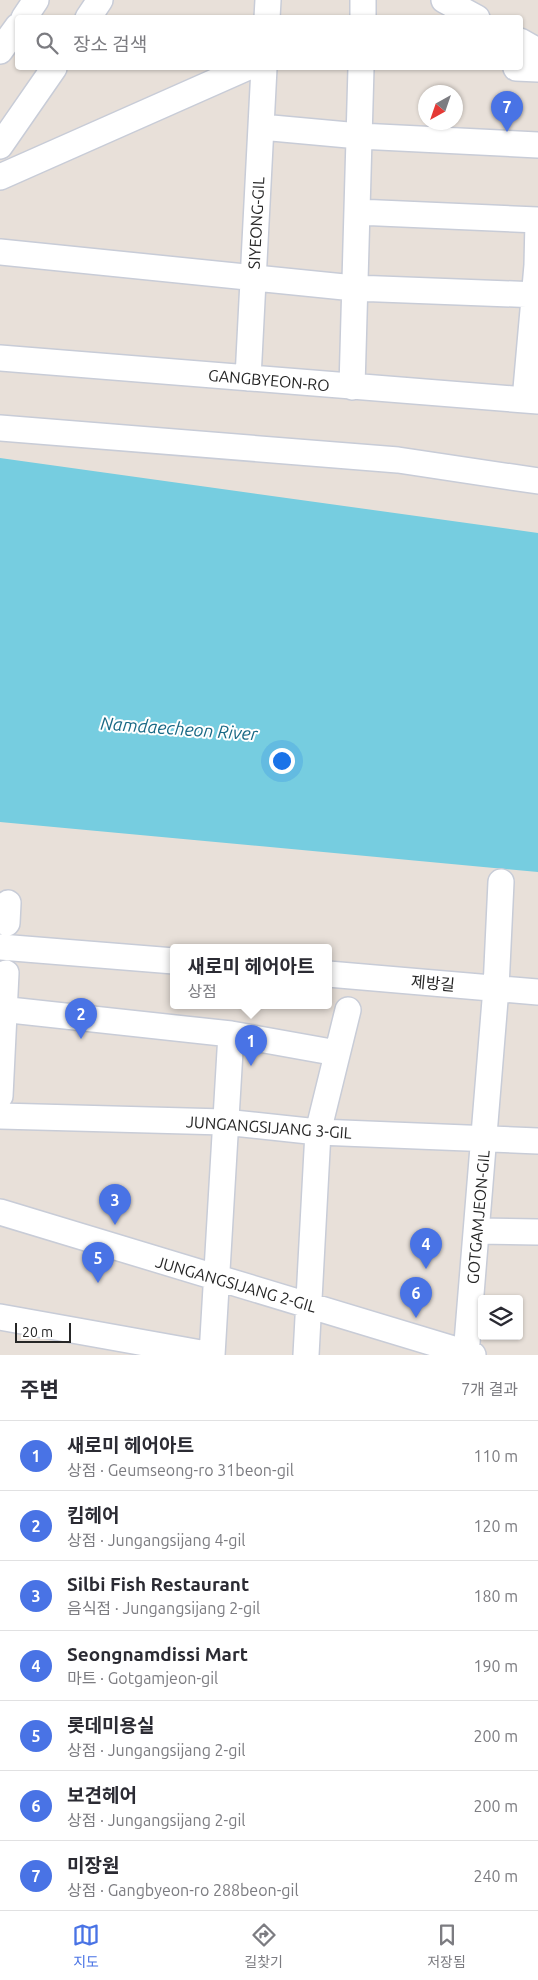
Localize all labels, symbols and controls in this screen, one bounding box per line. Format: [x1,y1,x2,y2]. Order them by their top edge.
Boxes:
search box [15,15,523,70]
icon: search [33,29,61,57]
text: 장소 검색 [73,33,147,55]
north arrow [418,85,463,130]
pin: 7 [491,91,523,132]
street label: SIYEONG-GIL [245,176,267,270]
street label: GANGBYEON-RO [208,366,330,394]
water label: Namdaecheon River [100,713,259,744]
your location [269,748,295,774]
popup [170,944,332,1009]
text: 새로미 헤어아트 [188,955,314,977]
street label: 제방길 [410,972,456,994]
text: 상점 [188,982,217,1000]
pin: 2 [65,998,97,1039]
pin: 1 [235,1025,267,1066]
street label: JUNGANGSIJANG 3-GIL [185,1112,353,1142]
street label: GOTGAMJEON-GIL [463,1149,493,1285]
pin: 3 [99,1184,131,1225]
pin: 4 [410,1228,442,1269]
pin: 5 [82,1242,114,1283]
street label: JUNGANGSIJANG 2-GIL [154,1252,318,1316]
pin: 6 [400,1277,432,1318]
map controls [478,1295,523,1340]
button: layers [478,1295,523,1340]
scale bar [15,1320,71,1343]
text: 20 m [22,1324,53,1340]
text: 주변 [20,1377,59,1401]
text: 7개 결과 [461,1380,518,1398]
text: 새로미 헤어아트 [67,1434,194,1456]
text: 1 [31,1447,41,1465]
text: 110 m [473,1447,518,1465]
text: 상점 · Geumseong-ro 31beon-gil [67,1461,294,1479]
text: 킴헤어 [67,1504,119,1526]
text: 2 [31,1517,41,1535]
text: 120 m [473,1517,518,1535]
text: 상점 · Jungangsijang 4-gil [67,1531,246,1549]
text: Silbi Fish Restaurant [67,1573,249,1595]
text: 3 [31,1587,41,1605]
text: 180 m [473,1587,518,1605]
text: 음식점 · Jungangsijang 2-gil [67,1599,260,1617]
text: Seongnamdissi Mart [67,1643,248,1665]
text: 4 [31,1657,41,1675]
text: 190 m [473,1657,518,1675]
text: 마트 · Gotgamjeon-gil [67,1669,218,1687]
text: 롯데미용실 [67,1714,154,1736]
text: 5 [31,1727,41,1745]
text: 200 m [473,1727,518,1745]
text: 상점 · Jungangsijang 2-gil [67,1741,246,1759]
text: 보견헤어 [67,1784,137,1806]
text: 6 [31,1797,41,1815]
text: 200 m [473,1797,518,1815]
text: 상점 · Jungangsijang 2-gil [67,1811,246,1829]
text: 미장원 [67,1854,119,1876]
text: 7 [31,1867,41,1885]
text: 240 m [473,1867,518,1885]
text: 상점 · Gangbyeon-ro 288beon-gil [67,1881,299,1899]
tab: 지도 [72,1921,100,1971]
tab: 길찾기 [244,1921,283,1971]
tab: 저장됨 [427,1921,466,1971]

